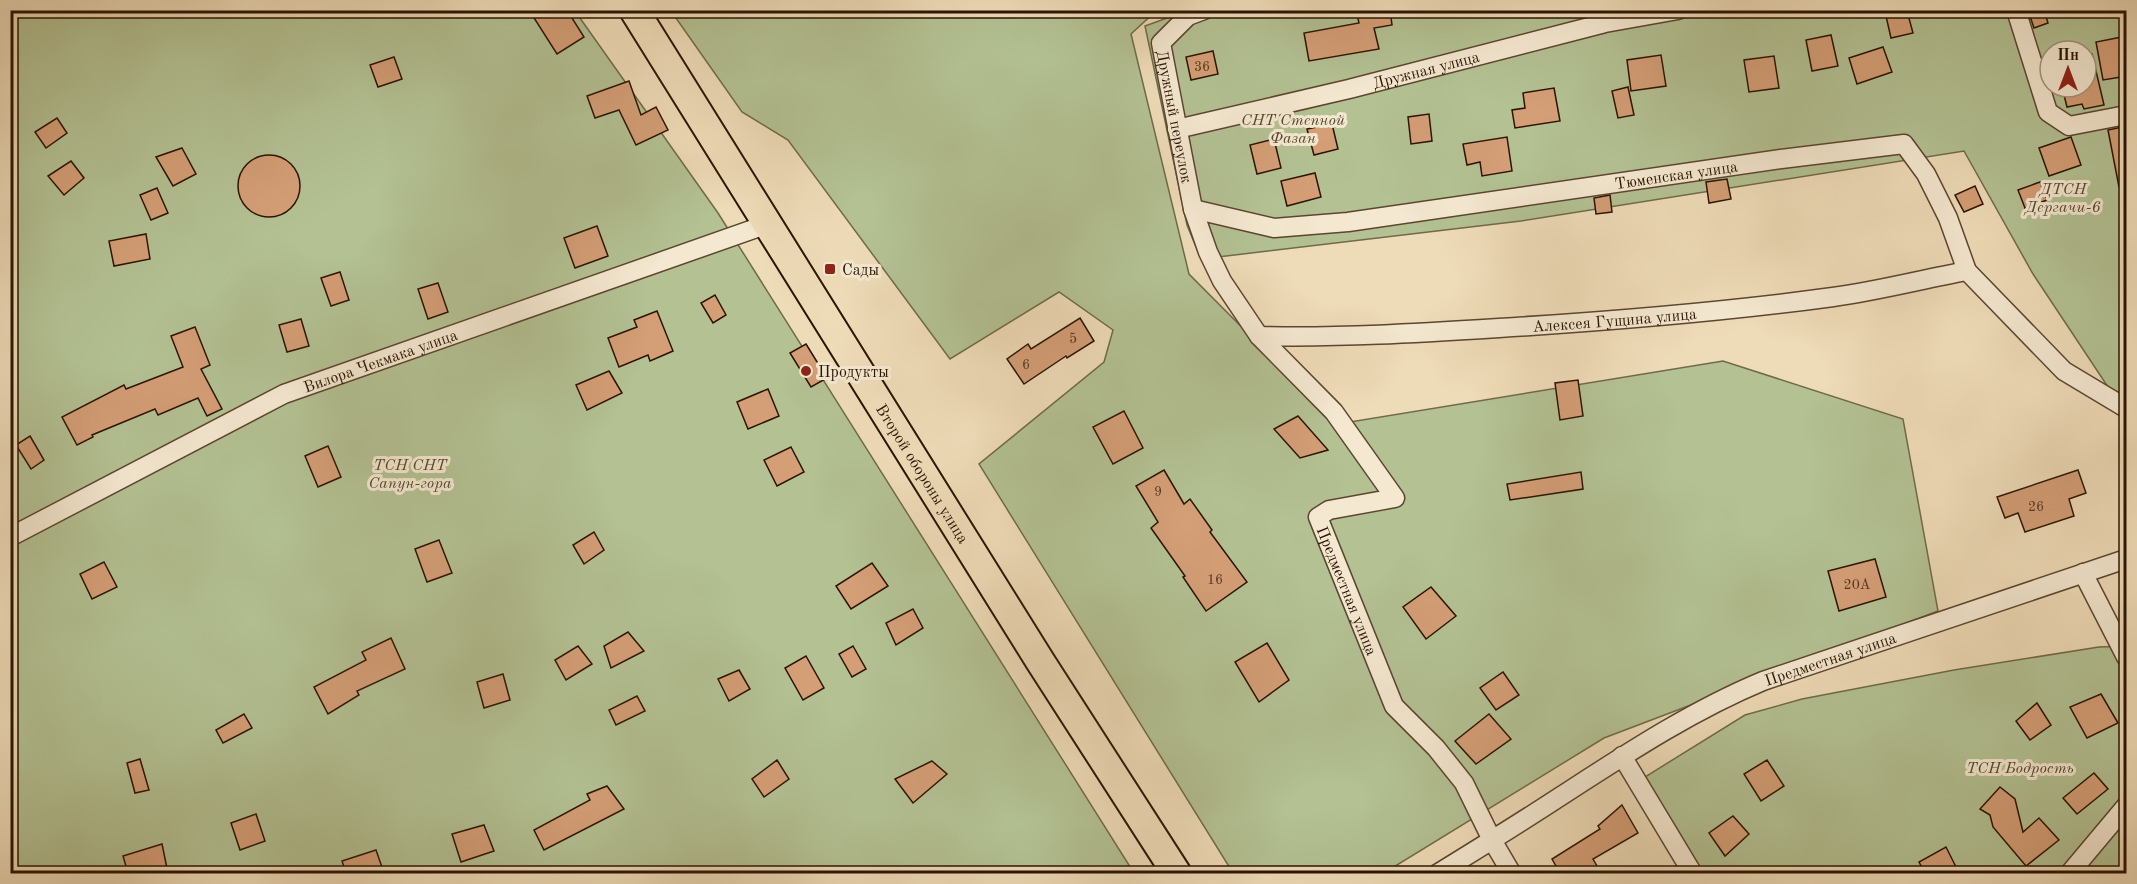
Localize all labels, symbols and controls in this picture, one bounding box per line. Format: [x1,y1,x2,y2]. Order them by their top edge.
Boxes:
north arrow [2038,39,2098,99]
text: Пн [2057,48,2079,64]
street label: Дружный переулок [1153,49,1194,185]
street label: Дружная улица [1371,50,1482,93]
house number: 36 [1194,60,1210,74]
park label: СНТ Степной Фазан [1241,113,1345,147]
street label: Тюменская улица [1614,159,1739,193]
park label: ДТСН Дергачи-6 [2023,182,2101,216]
marker: Сады [823,262,837,276]
place label: Сады [842,263,879,279]
street label: Алексея Гущина улица [1532,307,1698,336]
street label: Вилора Чекмака улица [302,328,460,397]
house number: 5 [1069,332,1077,346]
house number: 6 [1022,358,1030,372]
marker: Продукты [799,364,813,378]
place label: Продукты [818,365,889,381]
street label: Второй обороны улица [872,402,971,547]
park label: ТСН СНТ Сапун-гора [369,458,452,492]
house number: 9 [1154,485,1162,499]
house number: 26 [2028,500,2044,514]
street label: Предместная улица [1313,524,1379,658]
house number: 16 [1207,573,1223,587]
house number: 20А [1844,578,1871,592]
street label: Предместная улица [1763,631,1899,690]
park label: ТСН Бодрость [1966,761,2074,777]

